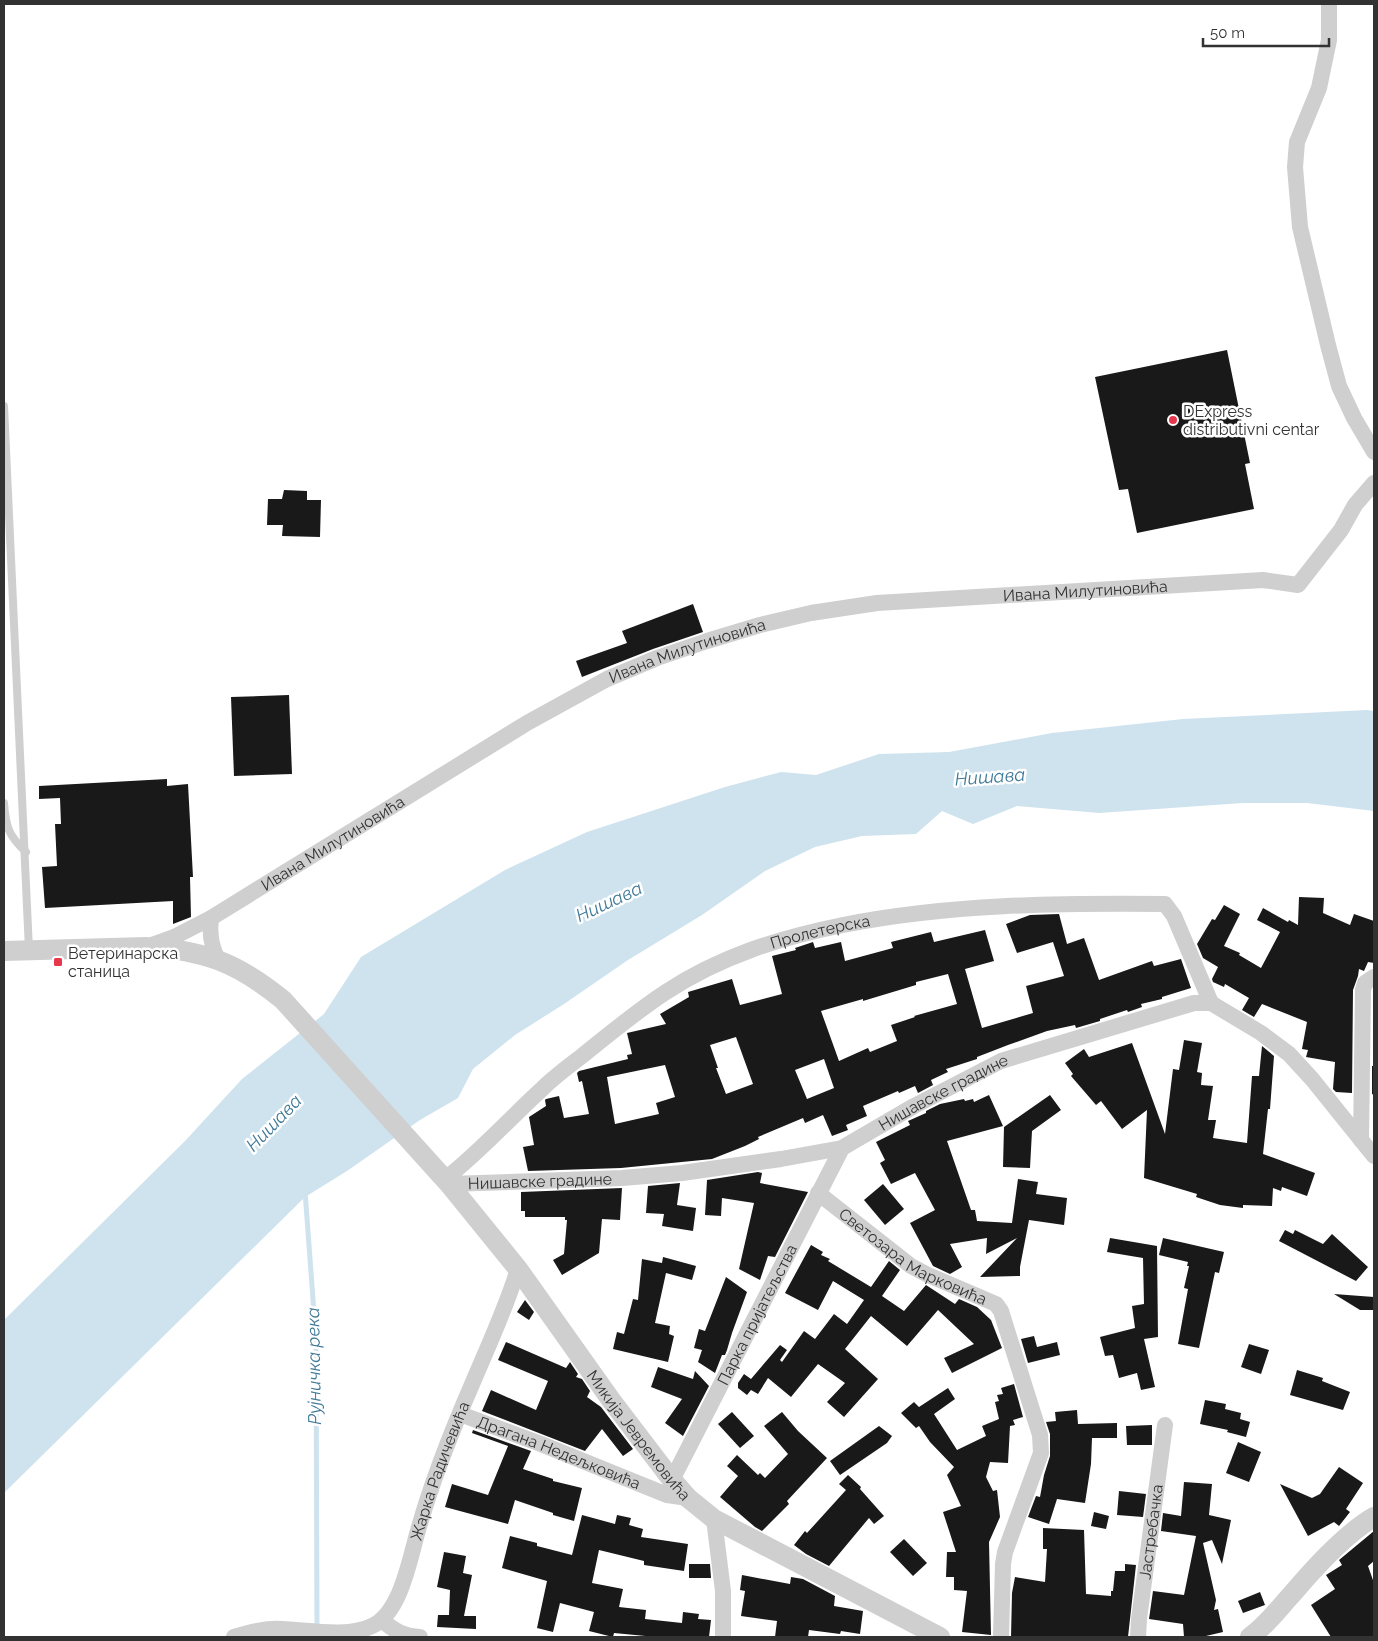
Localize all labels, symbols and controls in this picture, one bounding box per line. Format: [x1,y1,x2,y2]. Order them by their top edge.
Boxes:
scale bar [1203,15,1329,47]
text: 50 m [1210,24,1245,42]
place label: DExpress distributivni centar [1183,402,1320,439]
marker: DExpress distributivni centar [1167,414,1179,426]
street label: Ивана Милутиновића [1002,577,1168,605]
street label: Ивана Милутиновића [606,615,768,687]
water label: Нишава [954,764,1026,789]
street label: Ивана Милутиновића [258,792,408,895]
water label: Нишава [572,877,645,926]
street label: Пролетерска [768,911,872,953]
place label: Ветеринарска станица [68,944,178,981]
marker: Ветеринарска станица [52,956,64,968]
street label: Нишавске градине [875,1051,1010,1135]
water label: Нишава [242,1090,306,1155]
street label: Нишавске градине [468,1169,612,1193]
street label: Светозара Марковића [835,1204,990,1309]
street label: Парка пријатељства [713,1241,801,1388]
water label: Рујничка река [302,1307,325,1425]
street label: Микија Јевремовића [583,1367,695,1505]
street label: Жарка Радичевића [407,1399,474,1543]
street label: Драгана Недељковића [474,1412,643,1493]
street label: Јастребачка [1135,1483,1167,1581]

